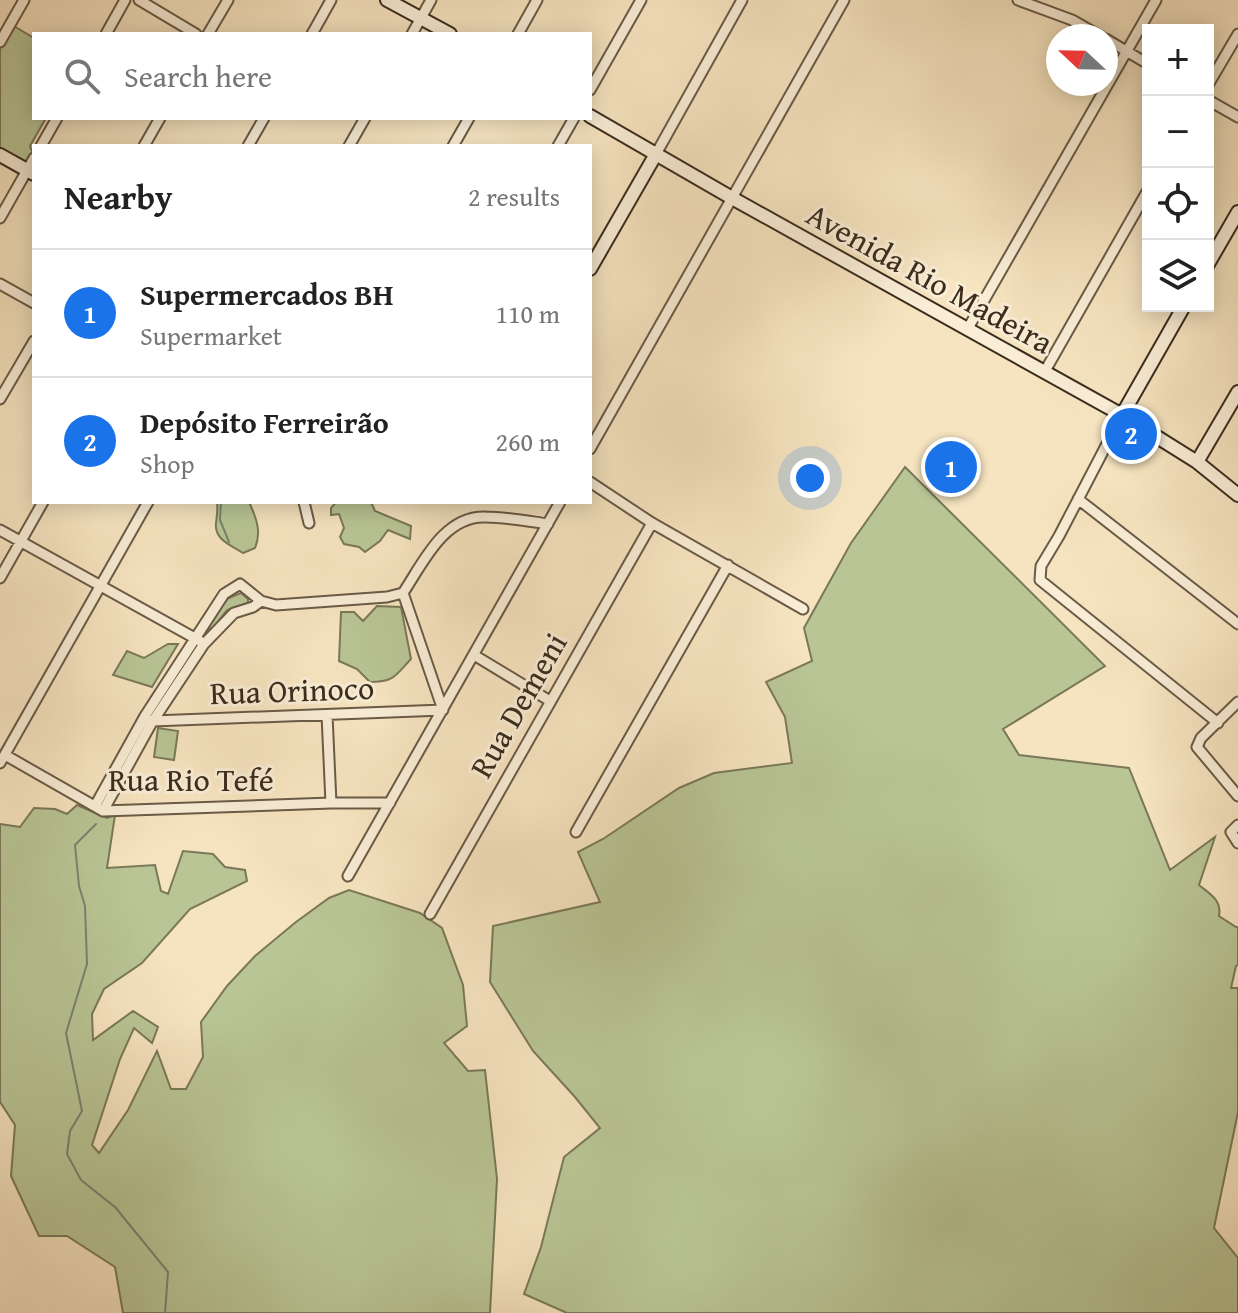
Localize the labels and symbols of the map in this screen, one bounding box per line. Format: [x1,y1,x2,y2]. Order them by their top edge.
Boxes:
north arrow [1046,24,1118,96]
street label: Avenida Rio Madeira [798,191,1062,365]
pin: 2 [1105,404,1157,464]
pin: 1 [925,437,977,497]
your location [790,458,830,498]
street label: Rua Demeni [458,624,578,786]
street label: Rua Orinoco [209,664,375,716]
street label: Rua Rio Tefé [108,756,274,803]

